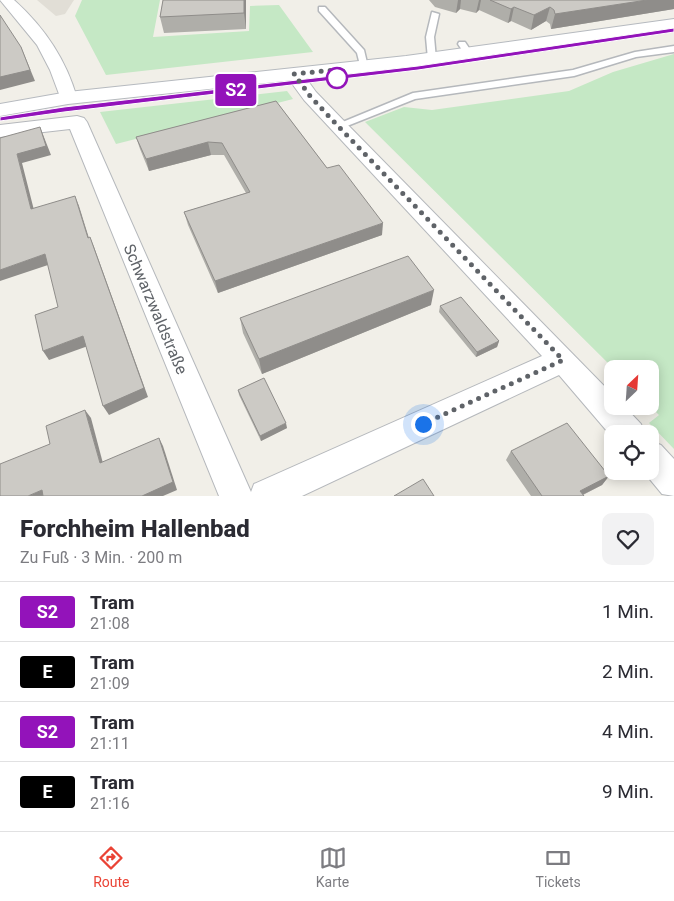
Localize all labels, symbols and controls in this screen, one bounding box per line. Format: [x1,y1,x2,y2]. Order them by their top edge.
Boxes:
unlabelled marker [326,67,348,89]
line badge: S2 [214,74,258,106]
text: S2 [225,79,247,100]
street label: Schwarzwaldstraße [119,241,192,377]
north arrow [604,360,659,415]
map controls [604,360,659,480]
your location [411,412,436,437]
button: locate [604,425,659,480]
button: heart [602,513,654,565]
text: Forchheim Hallenbad [20,515,250,543]
text: Zu Fuß · 3 Min. · 200 m [20,548,182,567]
text: Tram [90,591,134,614]
text: 1 Min. [602,600,654,623]
text: S2 [37,601,58,622]
text: 21:08 [90,614,130,633]
text: Tram [90,651,134,674]
text: 2 Min. [602,660,654,683]
text: E [42,661,53,682]
text: 21:09 [90,674,130,693]
text: Tram [90,711,134,734]
text: 4 Min. [602,720,654,743]
text: S2 [37,721,58,742]
text: 21:11 [90,734,130,753]
text: Tram [90,771,134,794]
text: 9 Min. [602,780,654,803]
text: E [42,781,53,802]
text: 21:16 [90,794,130,813]
tab: Route [93,844,129,890]
tab: Karte [316,844,349,890]
tab: Tickets [536,844,581,890]

